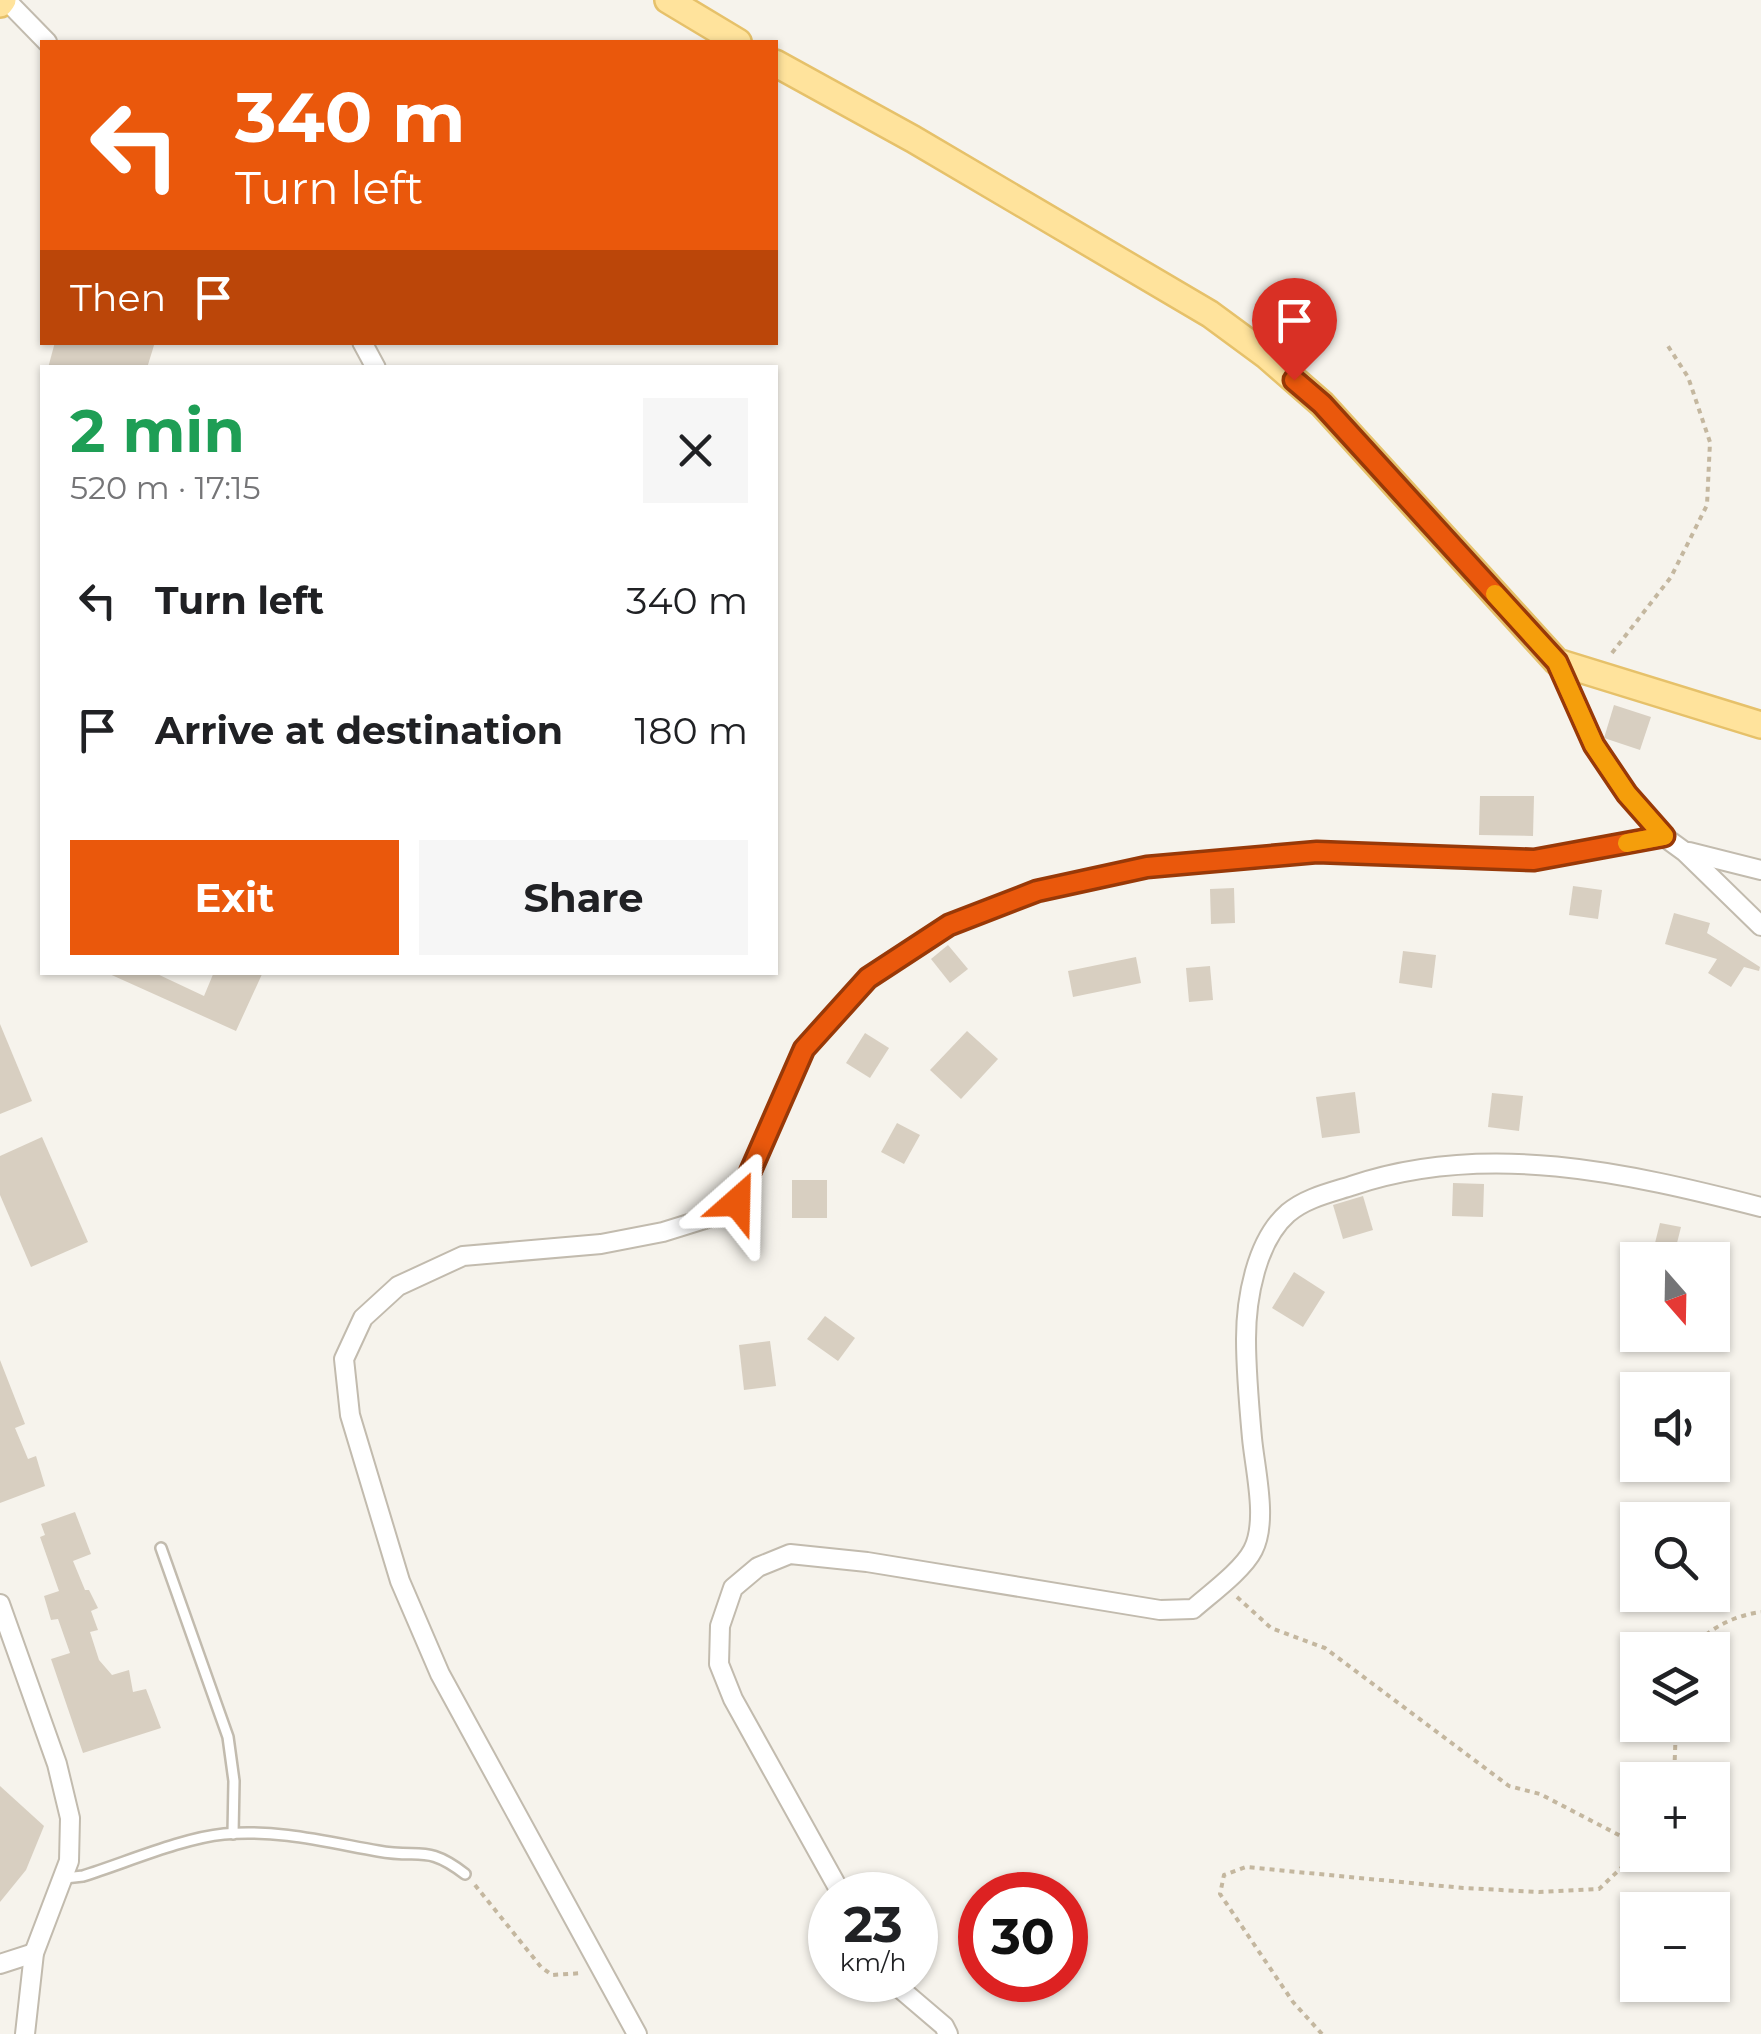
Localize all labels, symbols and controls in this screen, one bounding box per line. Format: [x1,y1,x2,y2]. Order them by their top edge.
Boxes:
text: 340 m [235,74,465,160]
icon: left [70,80,200,210]
text: Turn left [235,160,423,215]
icon: arrive [186,270,241,325]
text: Then [70,274,166,321]
pin [1252,278,1337,381]
icon: arrive [1267,293,1322,348]
text: 2 min [70,394,245,467]
button: close [643,398,748,503]
text: 520 m · 17:15 [70,468,261,507]
icon: left [70,573,125,628]
text: Turn left [155,577,324,624]
text: 340 m [626,577,748,624]
icon: arrive [70,703,125,758]
text: Arrive at destination [155,707,563,754]
text: 180 m [635,707,748,754]
button: Exit [70,840,399,955]
button: Share [419,840,748,955]
position arrow [685,1150,789,1254]
north arrow [1620,1242,1730,1352]
map controls [1620,1242,1730,2002]
button: sound [1620,1372,1730,1482]
button: search [1620,1502,1730,1612]
button: layers [1620,1632,1730,1742]
button: + [1620,1762,1730,1872]
speed limit sign: 30 [958,1872,1088,2002]
button: − [1620,1892,1730,2002]
text: 23 [843,1894,903,1955]
text: km/h [840,1947,906,1977]

